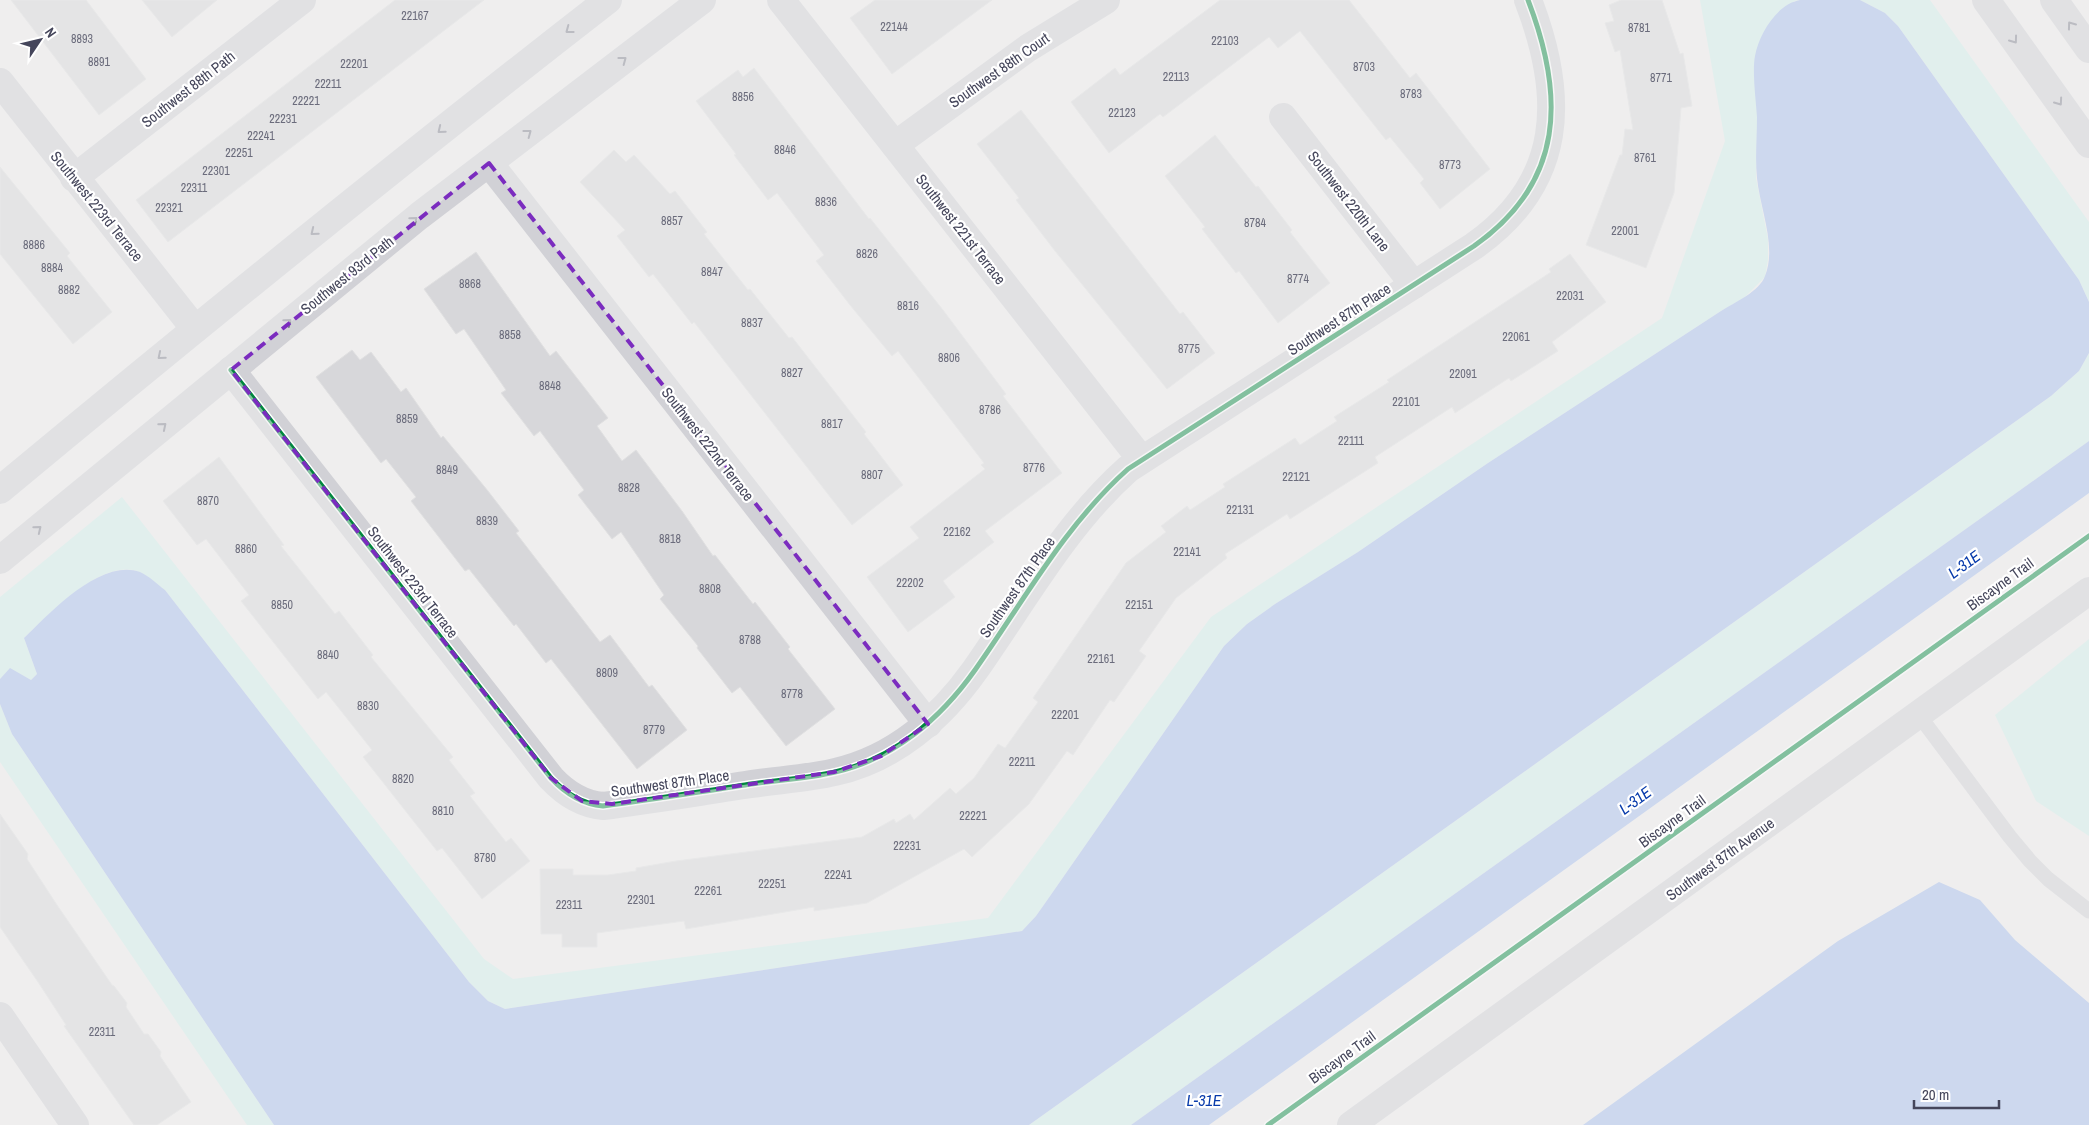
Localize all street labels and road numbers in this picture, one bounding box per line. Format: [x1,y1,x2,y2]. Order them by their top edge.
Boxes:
street label: Southwest 88th Court [945,27,1054,113]
street label: Southwest 88th Path [137,46,239,132]
street label: Southwest 223rd Terrace [46,146,148,266]
street label: Southwest 220th Lane [1303,146,1395,256]
street label: Southwest 221st Terrace [911,169,1011,289]
street label: Southwest 93rd Path [296,231,398,319]
street label: Southwest 87th Place [1283,278,1395,360]
street label: Southwest 222nd Terrace [657,383,759,505]
street label: Southwest 223rd Terrace [363,522,463,642]
street label: Southwest 87th Place [974,532,1060,642]
street label: Biscayne Trail [1962,553,2038,615]
street label: Southwest 87th Place [610,764,731,802]
street label: Biscayne Trail [1634,790,1710,852]
street label: Southwest 87th Avenue [1662,812,1779,905]
street label: Biscayne Trail [1304,1026,1380,1088]

